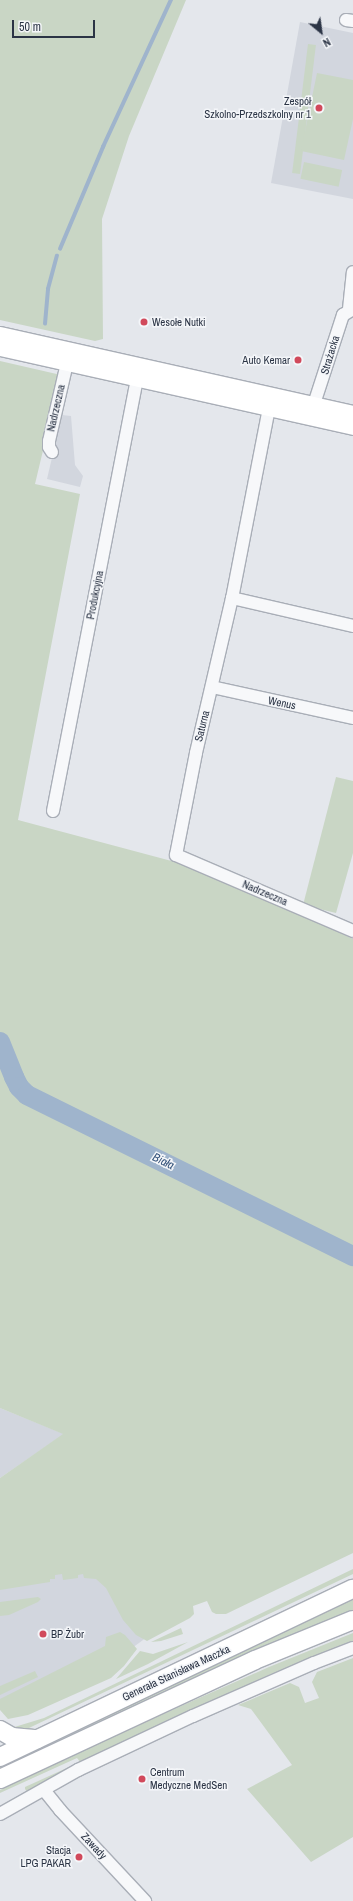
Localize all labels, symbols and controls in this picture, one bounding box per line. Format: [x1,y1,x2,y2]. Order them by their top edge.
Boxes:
scale bar [14,12,97,38]
north arrow [301,12,341,52]
text: 50 m [19,19,41,35]
text: N [321,35,333,50]
place label: Zespół Szkolno-Przedszkolny nr 1 [204,95,311,121]
marker: Zespół Szkolno-Przedszkolny nr 1 [314,103,324,113]
place label: Wesołe Nutki [152,315,205,329]
marker: Wesołe Nutki [139,317,149,327]
street label: Strażacka [318,334,342,376]
place label: Auto Kemar [242,353,290,367]
marker: Auto Kemar [293,355,303,365]
street label: Nadrzeczna [44,383,68,433]
street label: Produkcyjna [84,569,106,621]
street label: Wenus [267,694,297,712]
street label: Saturna [192,709,212,743]
street label: Nadrzeczna [240,878,290,908]
water label: Biała [150,1151,176,1173]
place label: BP Żubr [51,1627,84,1641]
marker: BP Żubr [38,1629,48,1639]
street label: Generała Stanisława Maczka [120,1642,232,1704]
place label: Centrum Medyczne MedSen [150,1766,227,1792]
marker: Centrum Medyczne MedSen [137,1774,147,1784]
street label: Zawady [78,1830,110,1862]
place label: Stacja LPG PAKAR [21,1844,71,1870]
marker: Stacja LPG PAKAR [74,1852,84,1862]

